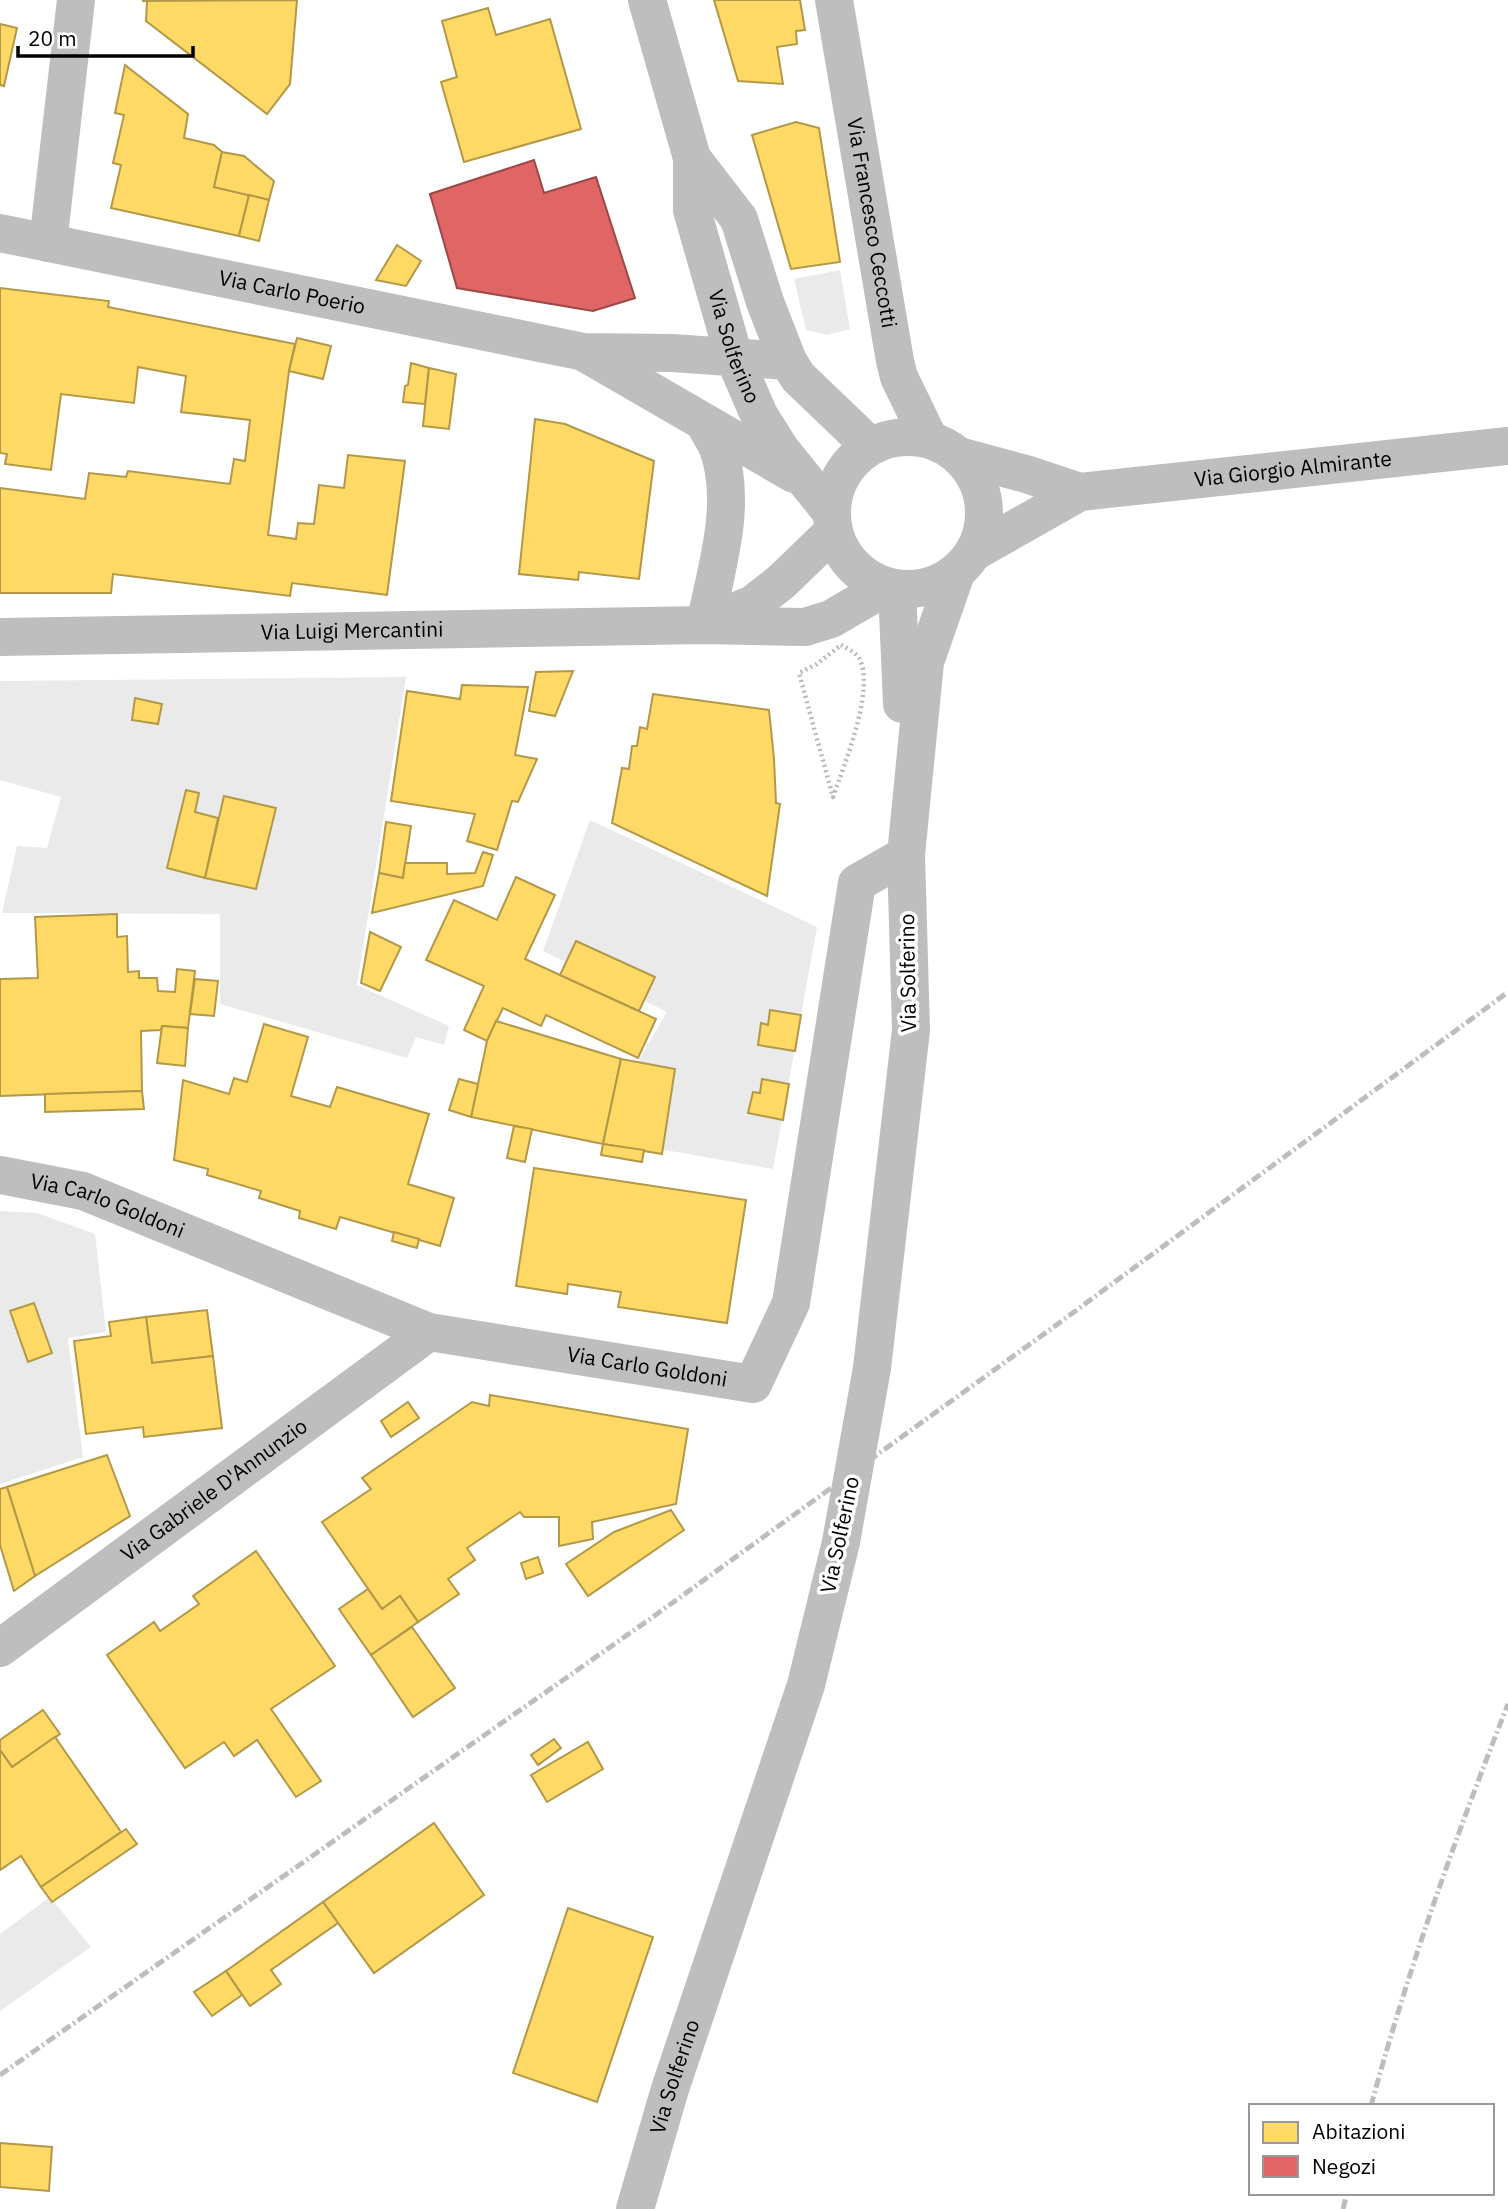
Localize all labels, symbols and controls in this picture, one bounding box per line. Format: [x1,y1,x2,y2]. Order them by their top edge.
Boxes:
scale bar [18,14,192,58]
text: 20 m [28,24,77,52]
street label: Via Francesco Ceccotti [841,115,904,330]
street label: Via Carlo Poerio [216,263,368,320]
street label: Via Solferino [702,286,767,407]
street label: Via Giorgio Almirante [1193,444,1393,493]
street label: Via Luigi Mercantini [260,614,444,646]
street label: Via Solferino [892,913,922,1033]
street label: Via Carlo Goldoni [28,1166,189,1244]
street label: Via Carlo Goldoni [565,1339,729,1393]
street label: Via Gabriele D'Annunzio [115,1411,312,1567]
street label: Via Solferino [813,1474,865,1596]
street label: Via Solferino [643,2016,705,2137]
legend [1249,2104,1494,2195]
text: Abitazioni [1312,2117,1405,2145]
text: Negozi [1312,2152,1376,2180]

